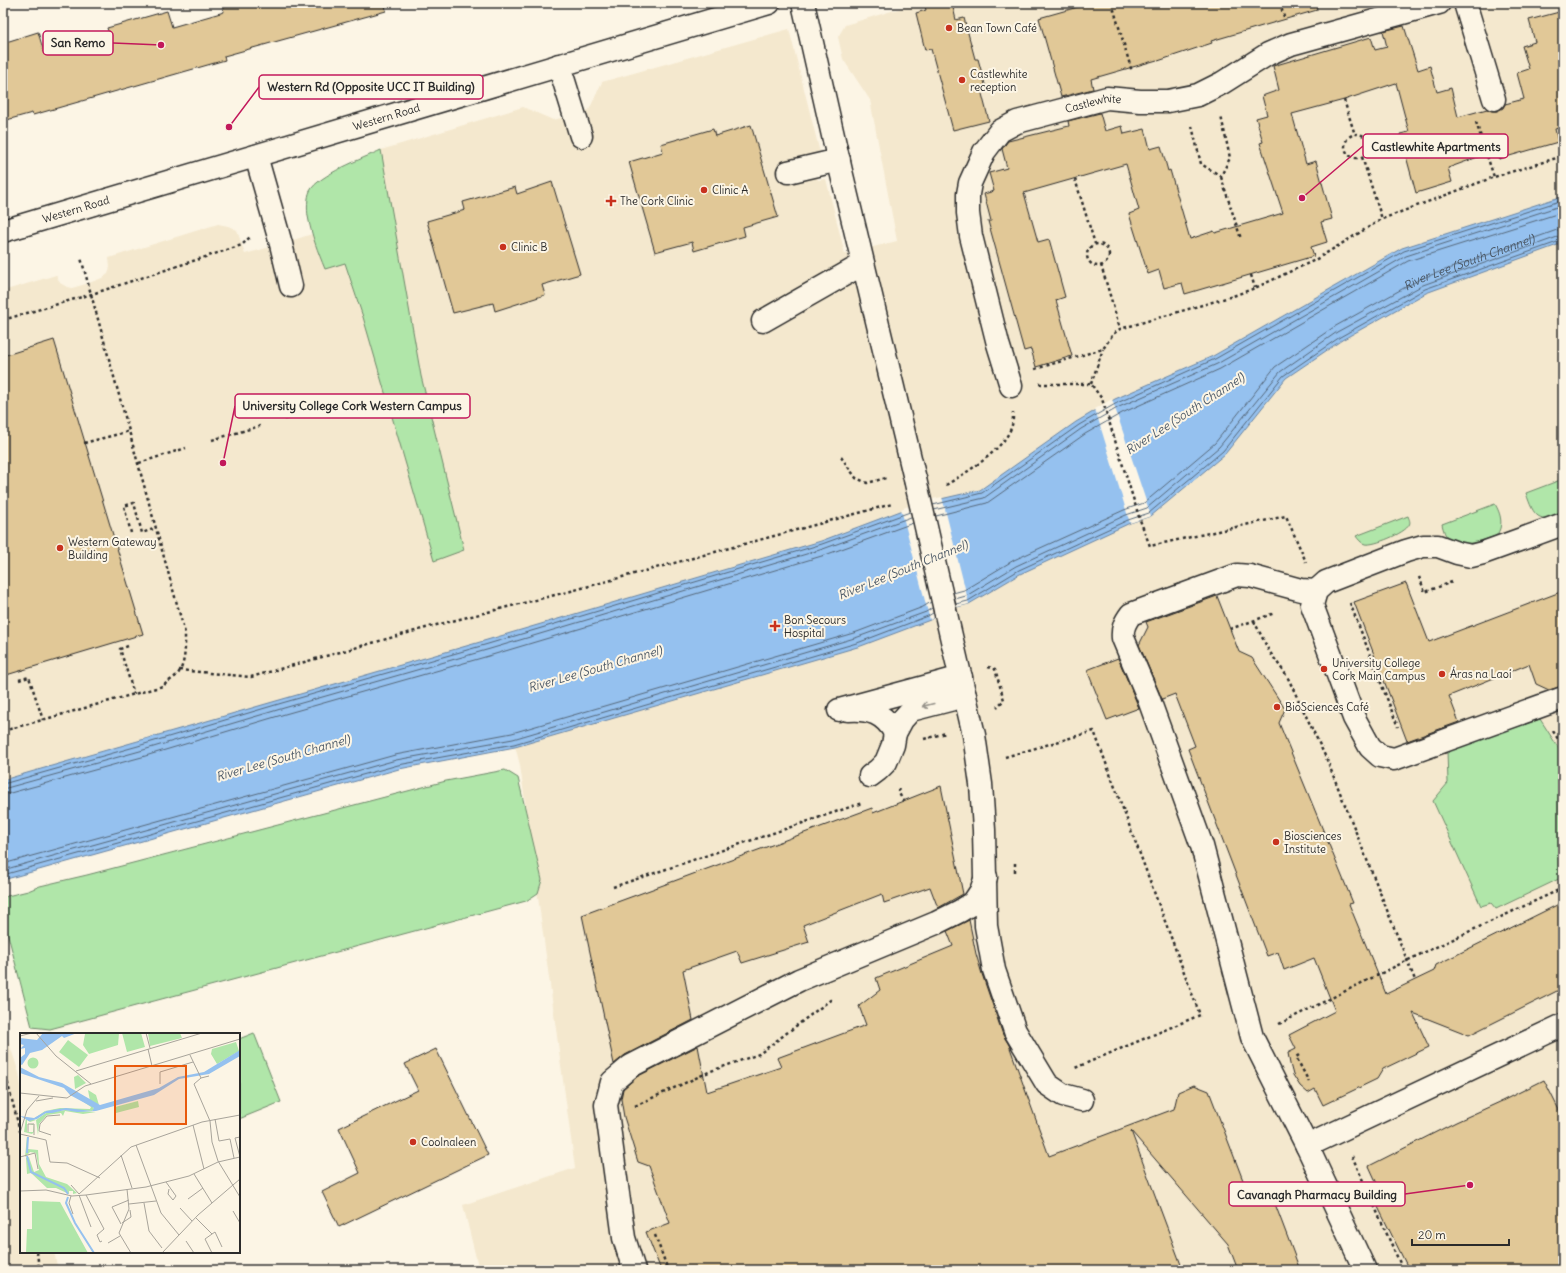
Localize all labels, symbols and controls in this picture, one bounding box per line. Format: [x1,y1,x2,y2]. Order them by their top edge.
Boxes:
place label: Bean Town Café [957,21,1037,35]
marker: Bean Town Café [944,23,954,33]
callout: San Remo [43,31,113,55]
text: San Remo [51,35,105,50]
place label: Castlewhite reception [970,67,1028,94]
callout: Western Rd (Opposite UCC IT Building) [259,75,483,99]
marker: Castlewhite reception [957,75,967,85]
text: Western Rd (Opposite UCC IT Building) [267,79,475,95]
street label: Castlewhite [1063,91,1122,116]
street label: Western Road [351,100,422,133]
callout: Castlewhite Apartments [1363,134,1508,158]
text: Castlewhite Apartments [1371,139,1501,155]
place label: Clinic A [712,183,748,197]
marker: Clinic A [699,185,709,195]
street label: Western Road [41,193,112,226]
place label: The Cork Clinic [620,194,694,208]
marker: The Cork Clinic [605,195,617,207]
water label: River Lee (South Channel) [1401,230,1538,294]
place label: Clinic B [511,240,547,254]
marker: Clinic B [498,242,508,252]
water label: River Lee (South Channel) [1123,369,1248,458]
callout: University College Cork Western Campus [235,394,470,418]
text: University College Cork Western Campus [242,398,462,414]
place label: Western Gateway Building [68,535,156,562]
water label: River Lee (South Channel) [836,536,971,602]
marker: Western Gateway Building [55,543,65,553]
place label: Bon Secours Hospital [784,613,846,640]
marker: Bon Secours Hospital [769,620,781,632]
water label: River Lee (South Channel) [526,642,665,695]
place label: University College Cork Main Campus [1332,656,1425,683]
marker: University College Cork Main Campus [1319,664,1329,674]
place label: Áras na Laoí [1450,666,1512,681]
marker: Áras na Laoí [1437,669,1447,679]
place label: BioSciences Café [1285,700,1369,714]
one-way arrow [921,702,934,709]
marker: BioSciences Café [1272,702,1282,712]
water label: River Lee (South Channel) [214,731,353,784]
place label: Biosciences Institute [1284,829,1342,856]
marker: Biosciences Institute [1271,837,1281,847]
inset map [20,1033,240,1253]
place label: Coolnaleen [421,1135,476,1149]
marker: Coolnaleen [408,1137,418,1147]
callout: Cavanagh Pharmacy Building [1229,1182,1405,1206]
text: Cavanagh Pharmacy Building [1237,1187,1397,1203]
scale bar [1412,1221,1509,1247]
text: 20 m [1418,1227,1446,1242]

